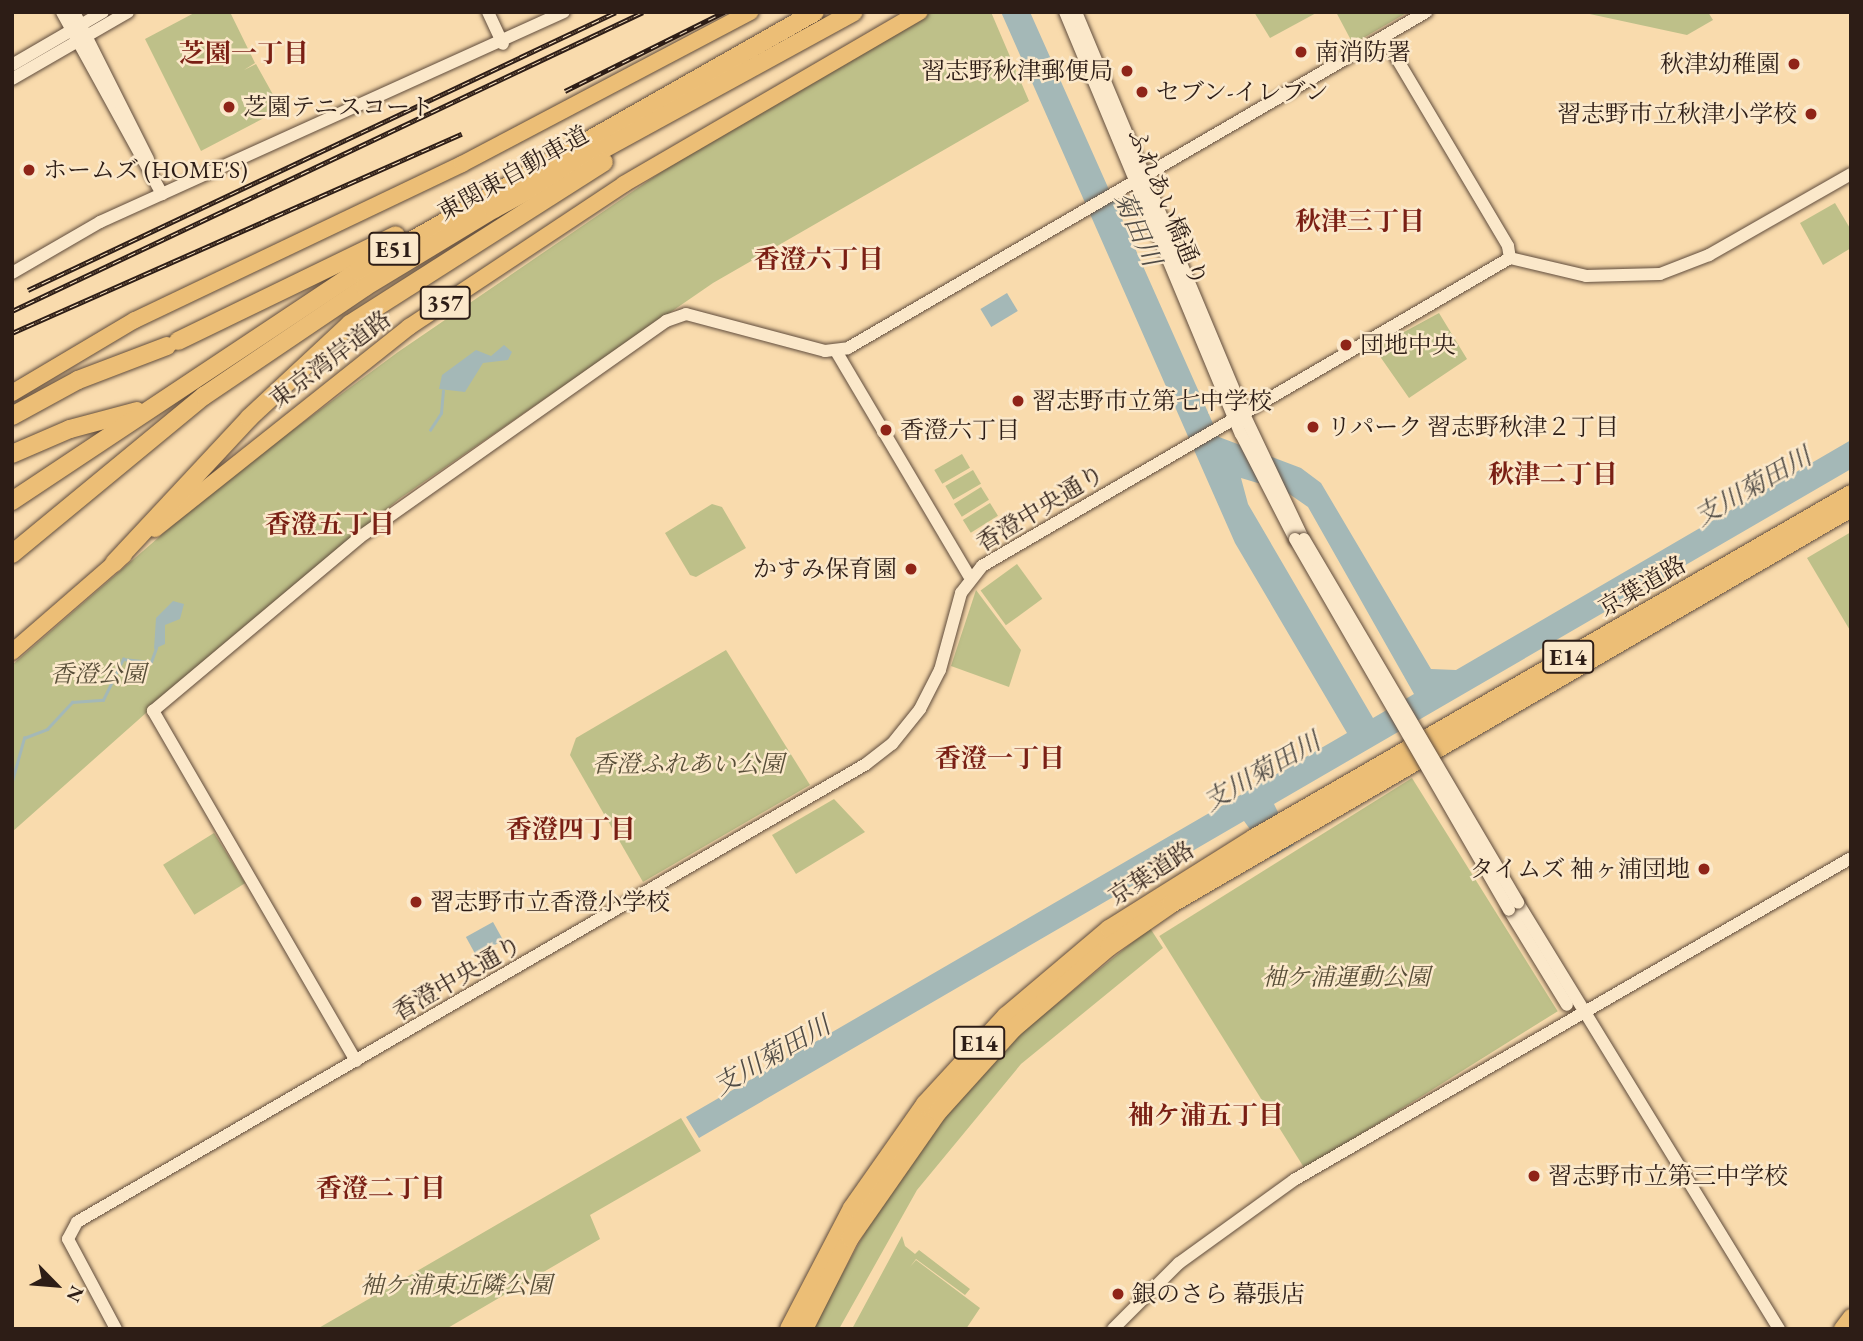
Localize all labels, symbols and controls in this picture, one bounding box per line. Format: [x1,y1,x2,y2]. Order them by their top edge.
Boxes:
district label: 芝園一丁目 [179,38,309,70]
place label: 南消防署 [1315,38,1411,66]
marker: 南消防署 [1293,44,1309,60]
place label: 秋津幼稚園 [1660,50,1780,78]
marker: 秋津幼稚園 [1786,56,1802,72]
place label: 習志野秋津郵便局 [921,57,1113,85]
marker: 習志野秋津郵便局 [1119,63,1135,79]
place label: セブン-イレブン [1156,78,1331,106]
marker: セブン-イレブン [1134,84,1150,100]
place label: 芝園テニスコート [243,93,435,121]
marker: 芝園テニスコート [221,99,237,115]
place label: 習志野市立秋津小学校 [1557,100,1797,128]
marker: 習志野市立秋津小学校 [1803,106,1819,122]
street label: 東関東自動車道 [433,120,593,226]
street label: ふれあい橋通り [1122,124,1214,290]
place label: ホームズ (HOME'S) [43,156,248,184]
marker: ホームズ (HOME'S) [21,162,37,178]
water label: 菊田川 [1107,187,1167,271]
district label: 秋津三丁目 [1295,206,1425,238]
road number: E51 [368,230,420,268]
district label: 香澄六丁目 [754,244,884,276]
road number: 357 [419,284,471,322]
street label: 東京湾岸道路 [264,304,396,414]
place label: 団地中央 [1360,331,1456,359]
marker: 団地中央 [1338,337,1354,353]
place label: 習志野市立第七中学校 [1032,387,1272,415]
marker: 習志野市立第七中学校 [1010,393,1026,409]
place label: リパーク 習志野秋津２丁目 [1327,413,1620,441]
place label: 香澄六丁目 [900,416,1020,444]
marker: リパーク 習志野秋津２丁目 [1305,419,1321,435]
marker: 香澄六丁目 [878,422,894,438]
water label: 支川菊田川 [1689,441,1817,533]
street label: 香澄中央通り [971,459,1109,557]
district label: 秋津二丁目 [1488,459,1618,491]
district label: 香澄五丁目 [265,509,395,541]
street label: 京葉道路 [1593,550,1691,622]
place label: かすみ保育園 [753,555,897,583]
marker: かすみ保育園 [903,561,919,577]
road number: E14 [1542,638,1594,677]
park label: 香澄公園 [50,660,146,688]
water label: 支川菊田川 [1198,726,1326,818]
district label: 香澄一丁目 [935,743,1065,775]
park label: 香澄ふれあい公園 [592,750,784,778]
district label: 香澄四丁目 [506,814,636,846]
street label: 京葉道路 [1103,835,1199,911]
place label: タイムズ 袖ヶ浦団地 [1469,855,1690,883]
marker: タイムズ 袖ヶ浦団地 [1696,861,1712,877]
place label: 習志野市立香澄小学校 [430,888,670,916]
marker: 習志野市立香澄小学校 [408,894,424,910]
street label: 香澄中央通り [387,930,527,1026]
park label: 袖ケ浦運動公園 [1262,963,1430,991]
water label: 支川菊田川 [708,1010,836,1102]
road number: E14 [953,1024,1005,1062]
district label: 袖ケ浦五丁目 [1128,1100,1284,1132]
place label: 習志野市立第三中学校 [1548,1162,1788,1190]
marker: 習志野市立第三中学校 [1526,1168,1542,1184]
district label: 香澄二丁目 [316,1173,446,1205]
north arrow [21,1250,91,1320]
park label: 袖ケ浦東近隣公園 [360,1271,552,1299]
place label: 銀のさら 幕張店 [1132,1280,1305,1308]
text: N [61,1282,90,1306]
marker: 銀のさら 幕張店 [1110,1286,1126,1302]

